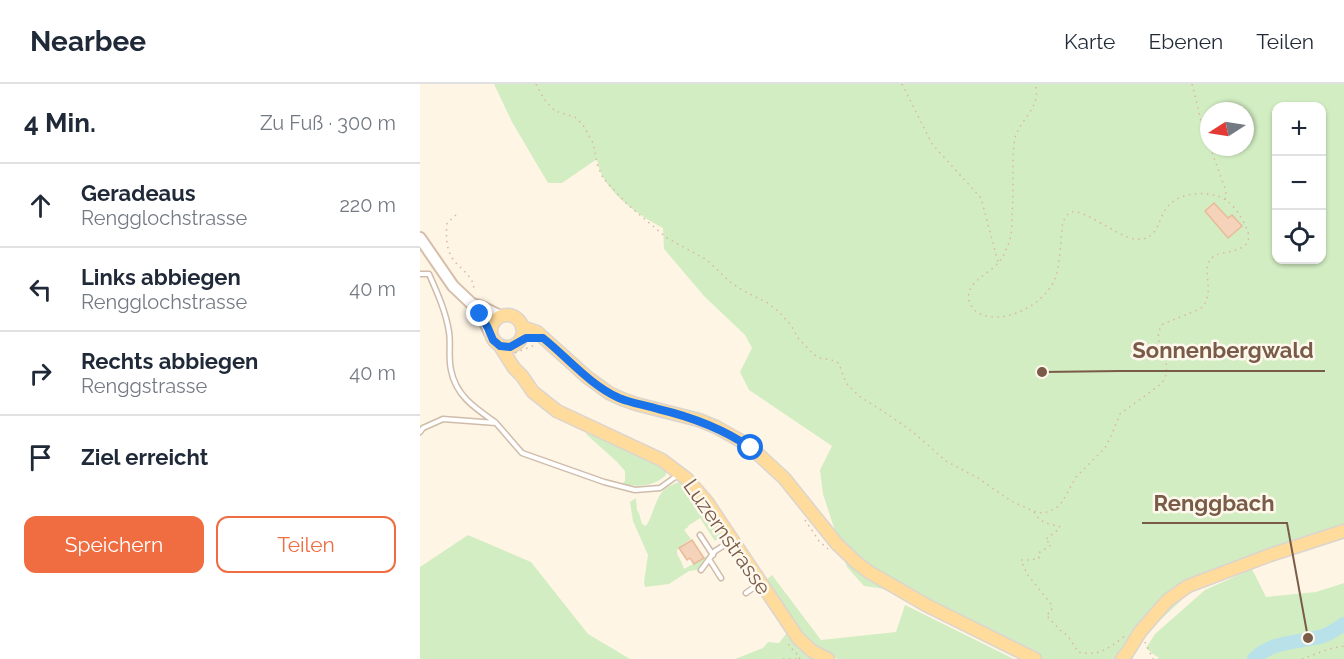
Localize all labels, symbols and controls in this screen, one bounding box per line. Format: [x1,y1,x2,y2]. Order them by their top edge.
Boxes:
text: Nearbee [30,25,146,58]
text: Karte [1064,29,1115,54]
text: Ebenen [1148,29,1223,54]
text: Teilen [1256,29,1314,54]
north arrow [1200,102,1254,156]
map controls [1272,102,1326,264]
button: + [1272,102,1326,156]
text: 4 Min. [24,108,96,138]
text: Zu Fuß · 300 m [260,111,396,135]
button: − [1272,156,1326,210]
text: Geradeaus [81,180,196,206]
icon: ahead [24,189,57,222]
text: 220 m [339,193,396,217]
text: Rengglochstrasse [81,206,247,230]
button: locate [1272,210,1326,264]
text: Links abbiegen [81,264,241,290]
icon: left [24,273,57,306]
text: 40 m [349,277,396,301]
text: Rengglochstrasse [81,290,247,314]
route end [466,300,492,326]
callout: Sonnenbergwald [1120,331,1325,371]
text: Sonnenbergwald [1132,337,1314,363]
text: Rechts abbiegen [81,348,258,374]
icon: right [24,357,57,390]
text: 40 m [349,361,396,385]
text: Renggstrasse [81,374,207,398]
route start [737,434,763,460]
icon: arrive [24,441,57,474]
text: Ziel erreicht [81,444,208,470]
street label: Luzernstrasse [678,474,776,599]
callout: Renggbach [1142,483,1287,523]
text: Renggbach [1154,490,1274,516]
button: Speichern [24,516,204,573]
button: Teilen [216,516,396,573]

